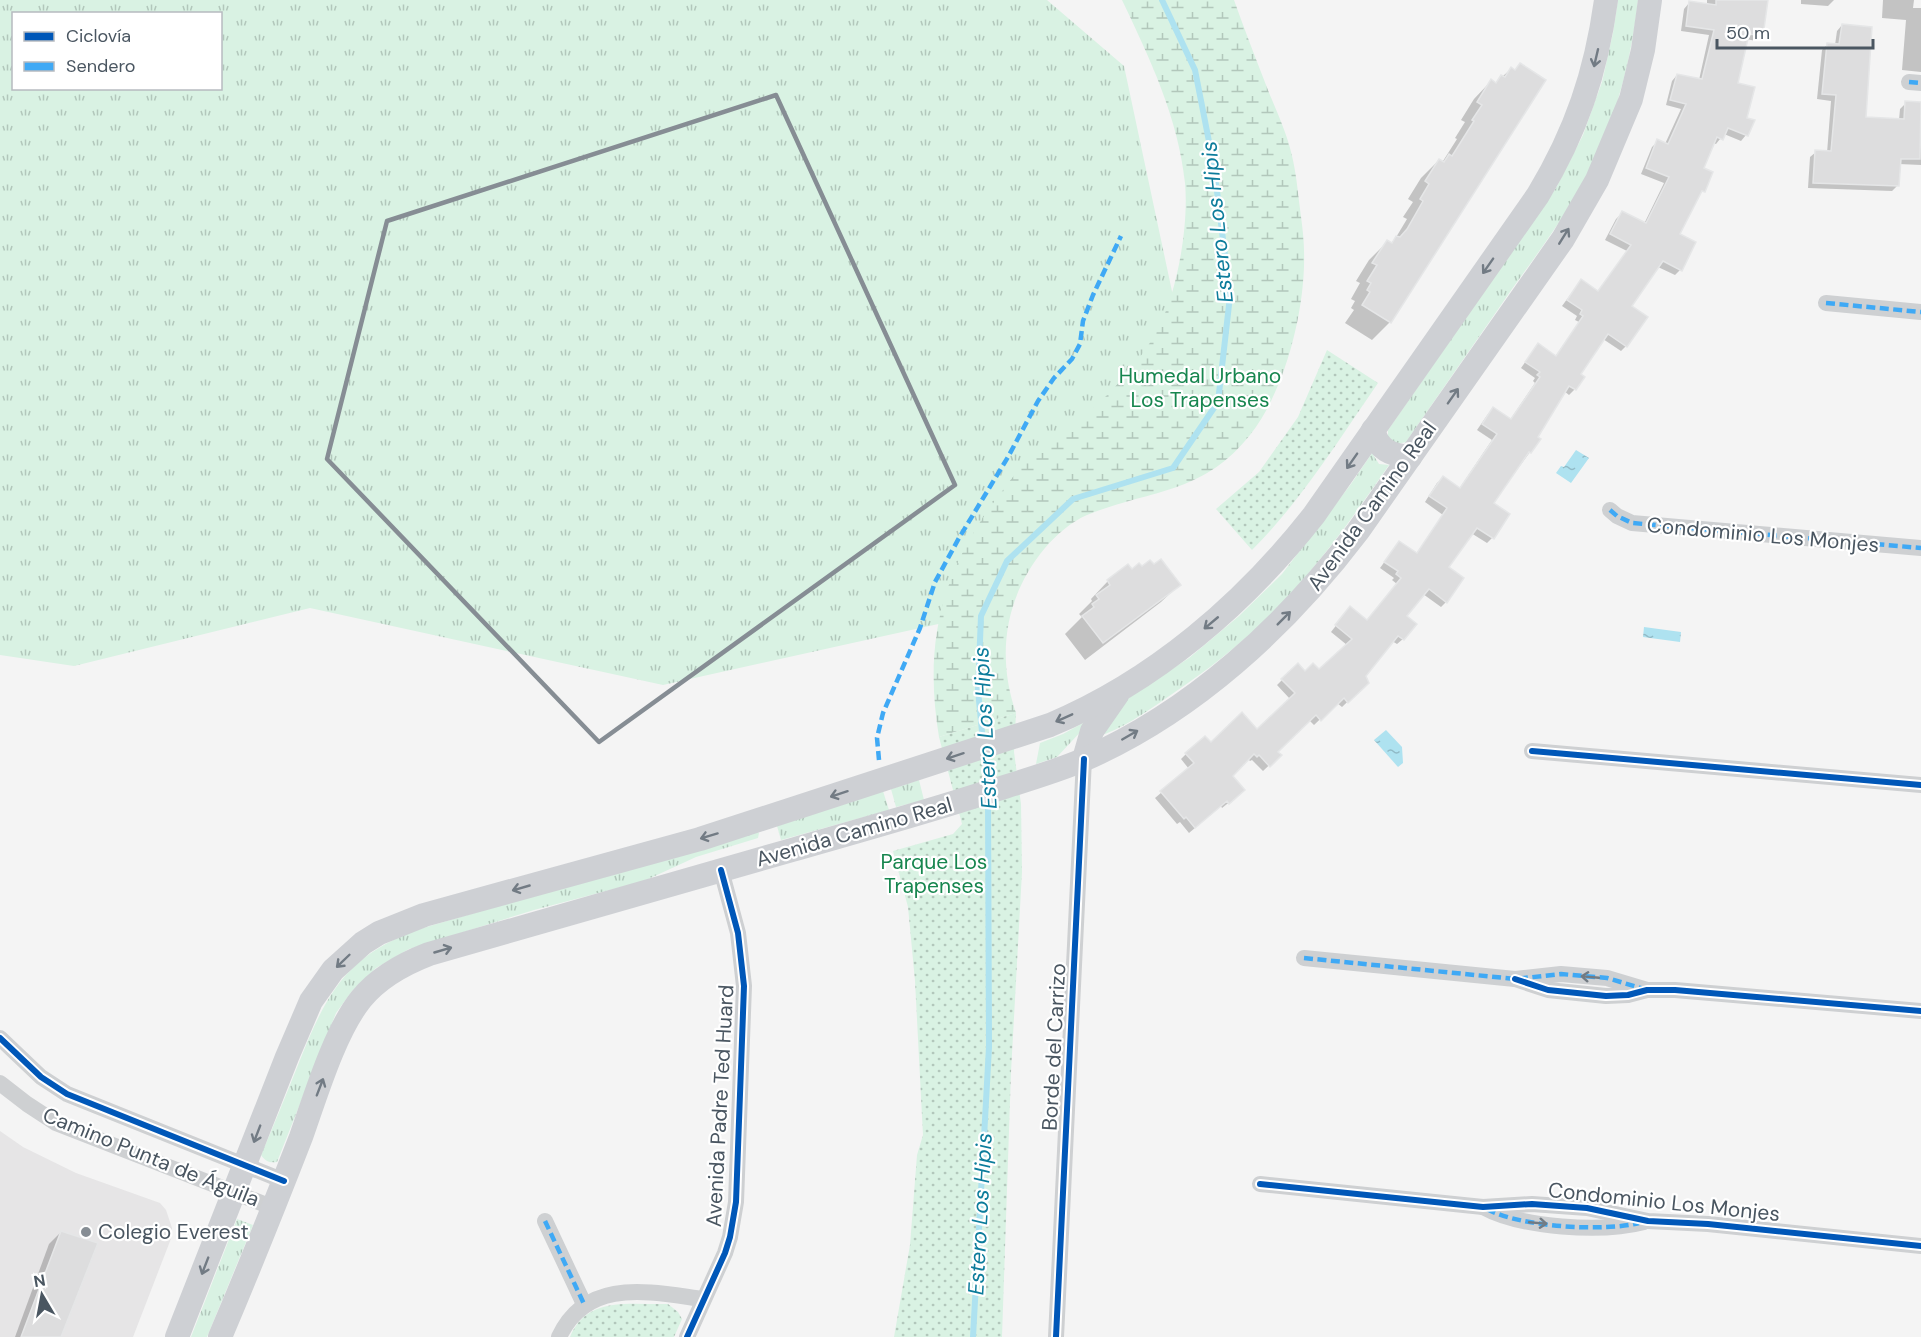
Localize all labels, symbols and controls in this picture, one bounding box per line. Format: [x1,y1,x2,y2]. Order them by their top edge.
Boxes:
legend [12,12,222,90]
scale bar [1717,12,1873,50]
text: 50 m [1726,21,1770,45]
text: Ciclovía [66,24,131,48]
one-way arrow [1590,48,1602,67]
text: Sendero [66,54,136,78]
water label: Estero Los Hipis [1194,140,1240,304]
one-way arrow [1558,228,1570,245]
one-way arrow [1482,258,1494,274]
park label: Humedal Urbano Los Trapenses [1119,362,1281,414]
one-way arrow [1446,387,1459,404]
street label: Avenida Camino Real [1301,416,1443,596]
one-way arrow [1346,452,1358,468]
street label: Condominio Los Monjes [1646,511,1880,559]
one-way arrow [1277,611,1292,625]
one-way arrow [1203,617,1219,630]
water label: Estero Los Hipis [966,646,1004,810]
one-way arrow [1056,713,1074,725]
one-way arrow [1121,729,1138,741]
one-way arrow [946,751,965,762]
one-way arrow [830,789,849,800]
street label: Avenida Camino Real [753,791,955,873]
one-way arrow [700,831,719,842]
park label: Parque Los Trapenses [881,848,987,900]
one-way arrow [512,883,531,894]
one-way arrow [433,944,452,955]
one-way arrow [335,953,350,968]
street label: Borde del Carrizo [1036,963,1072,1131]
one-way arrow [1581,971,1601,982]
street label: Avenida Padre Ted Huard [700,984,740,1228]
one-way arrow [315,1078,326,1097]
street label: Camino Punta de Águila [38,1101,264,1213]
one-way arrow [251,1124,262,1143]
water label: Estero Los Hipis [961,1132,999,1296]
street label: Condominio Los Monjes [1547,1176,1781,1228]
place label: Colegio Everest [98,1218,249,1246]
one-way arrow [1528,1218,1548,1229]
marker: Colegio Everest [79,1225,93,1239]
one-way arrow [199,1256,210,1275]
north arrow [12,1265,72,1325]
text: N [32,1269,47,1292]

